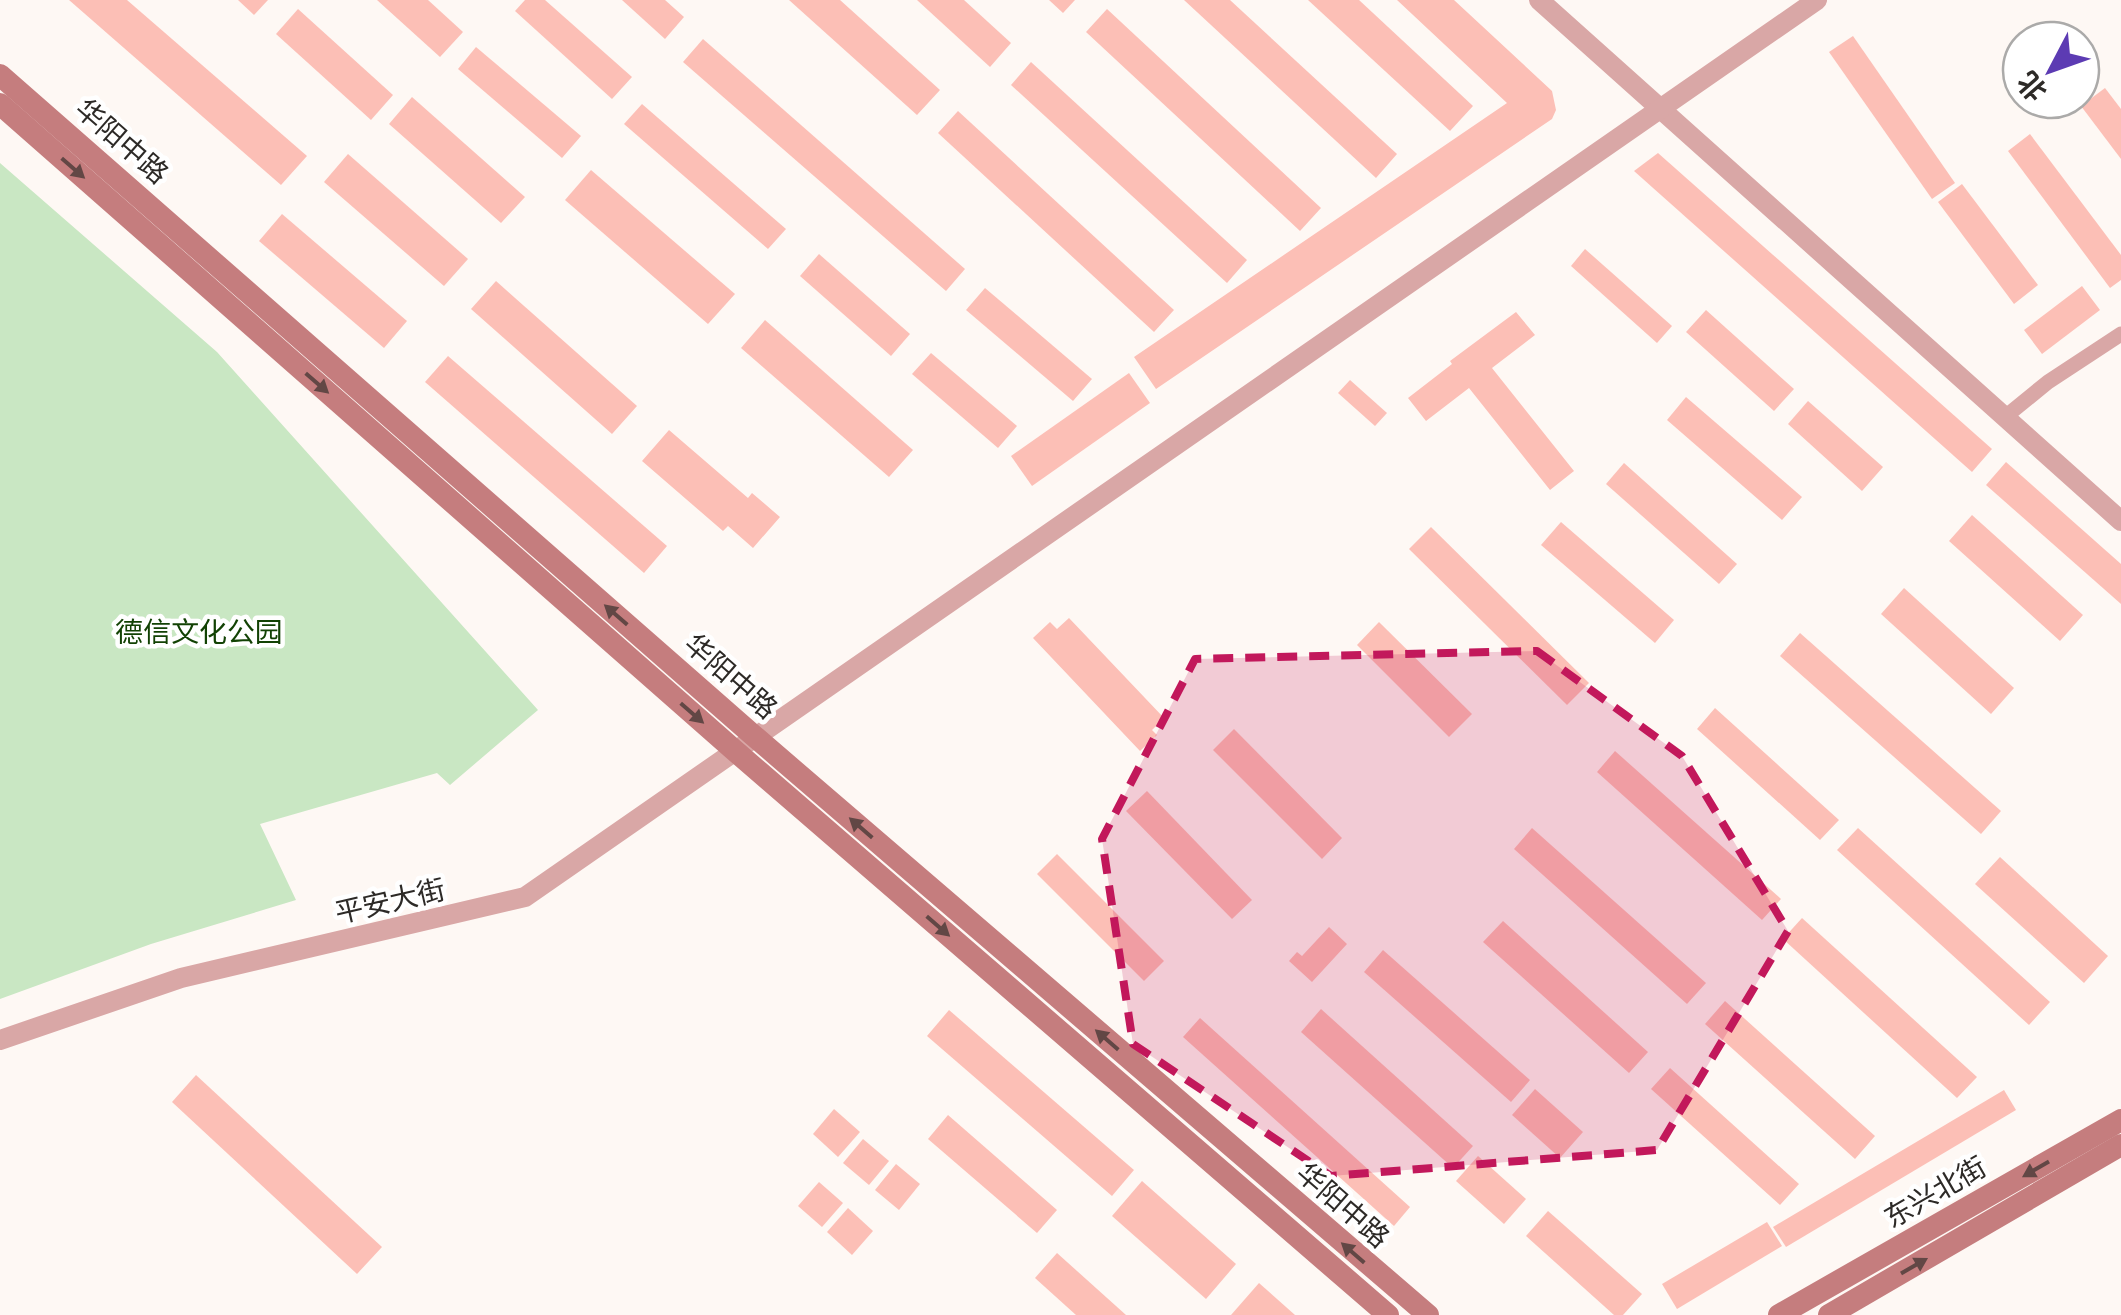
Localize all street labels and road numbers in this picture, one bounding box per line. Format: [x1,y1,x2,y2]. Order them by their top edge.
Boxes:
street label: 华阳中路 [69,91,175,191]
street label: 华阳中路 [678,626,784,726]
street label: 平安大街 [332,872,448,930]
street label: 东兴北街 [1878,1149,1992,1235]
street label: 华阳中路 [1290,1155,1396,1255]

